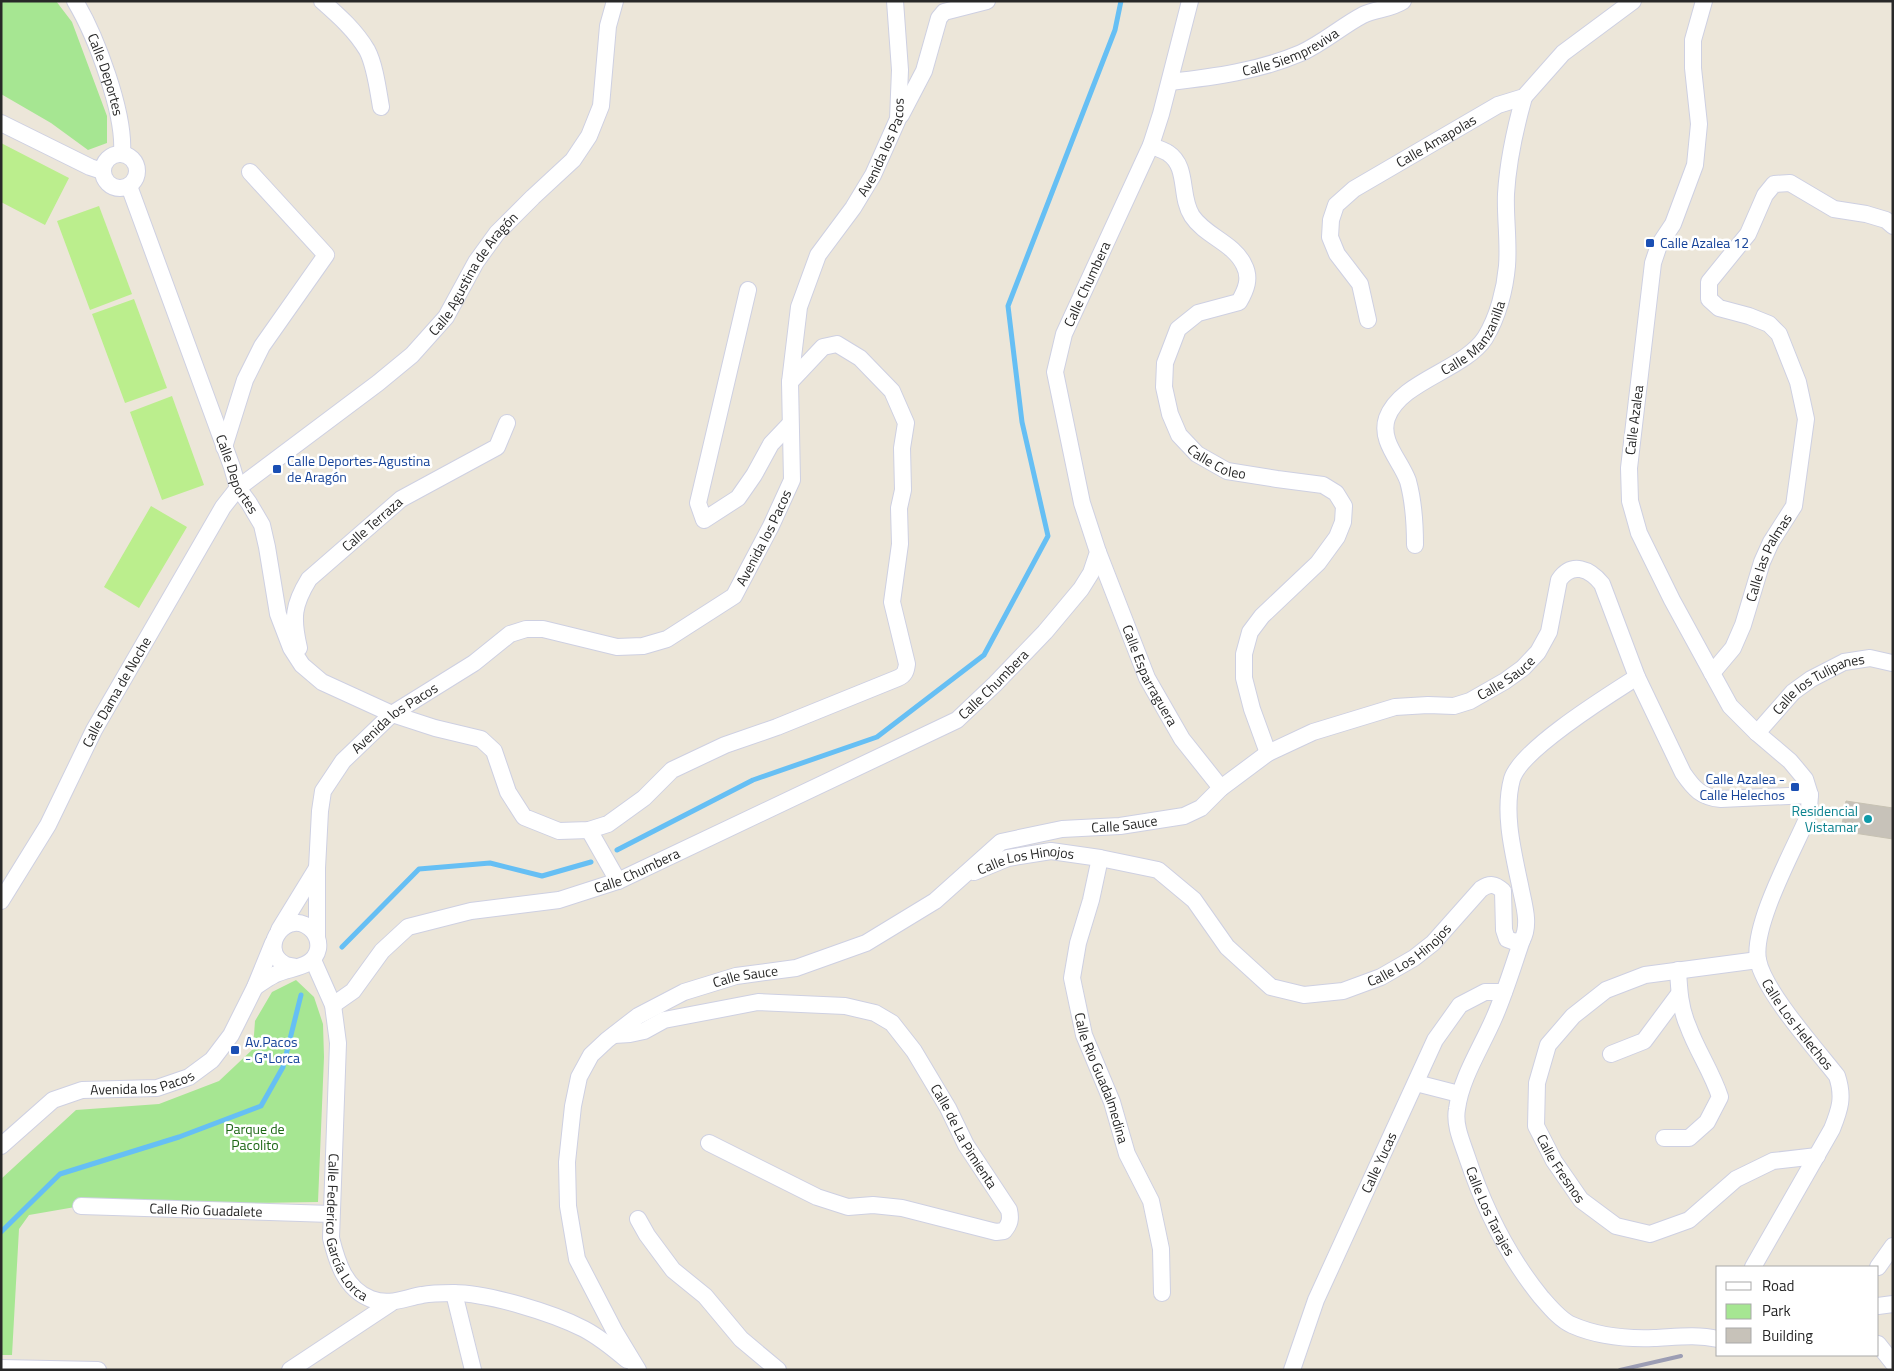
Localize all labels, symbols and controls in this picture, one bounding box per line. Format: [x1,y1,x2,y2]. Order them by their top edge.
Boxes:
street label: Calle Siempreviva [1240,22,1343,81]
street label: Calle Deportes [83,30,129,118]
street label: Avenida los Pacos [852,98,909,200]
street label: Calle Amapolas [1392,109,1480,172]
street label: Calle Agustina de Aragón [423,207,522,340]
place label: Calle Azalea 12 [1660,232,1749,253]
marker: Calle Azalea 12 [1644,237,1656,249]
street label: Calle Chumbera [1058,238,1115,330]
street label: Calle Manzanilla [1436,298,1510,380]
street label: Calle Azalea [1619,384,1648,456]
street label: Calle Deportes [211,431,264,518]
street label: Calle Coleo [1183,439,1248,484]
place label: Calle Deportes-Agustina de Aragón [287,450,430,487]
marker: Calle Deportes-Agustina de Aragón [271,463,283,475]
street label: Avenida los Pacos [730,486,796,589]
street label: Calle Terraza [337,491,407,556]
street label: Calle las Palmas [1740,509,1797,604]
street label: Calle Esparraguera [1117,622,1183,730]
street label: Calle Dama de Noche [76,633,156,751]
street label: Calle Chumbera [953,644,1033,724]
street label: Calle los Tulipanes [1767,648,1866,719]
street label: Calle Sauce [1473,651,1540,705]
street label: Avenida los Pacos [346,677,442,758]
place label: Calle Azalea - Calle Helechos [1699,768,1785,805]
marker: Calle Azalea - Calle Helechos [1789,781,1801,793]
place label: Residencial Vistamar [1791,800,1858,837]
street label: Calle Sauce [1091,809,1159,837]
marker: Residencial Vistamar [1862,813,1874,825]
street label: Calle Los Hinojos [974,840,1076,880]
street label: Calle Chumbera [591,842,683,898]
street label: Calle Los Hinojos [1364,919,1456,991]
street label: Calle Sauce [710,960,779,993]
street label: Calle Los Helechos [1757,974,1839,1074]
street label: Calle Rio Guadalmedina [1070,1011,1134,1146]
place label: Av.Pacos - GªLorca [245,1031,300,1068]
marker: Av.Pacos - GªLorca [229,1044,241,1056]
street label: Avenida los Pacos [90,1065,199,1100]
street label: Calle de La Pimienta [926,1079,1003,1193]
park label: Parque de Pacolito [225,1118,285,1155]
street label: Calle Yucas [1355,1129,1401,1196]
street label: Calle Fresnos [1532,1130,1591,1207]
street label: Calle Federico García Lorca [321,1153,372,1306]
street label: Calle Los Tarajes [1461,1163,1521,1260]
street label: Calle Rio Guadalete [149,1197,263,1222]
legend [1716,1266,1879,1356]
text: Road [1762,1274,1794,1297]
text: Park [1762,1299,1791,1322]
text: Building [1762,1324,1813,1347]

